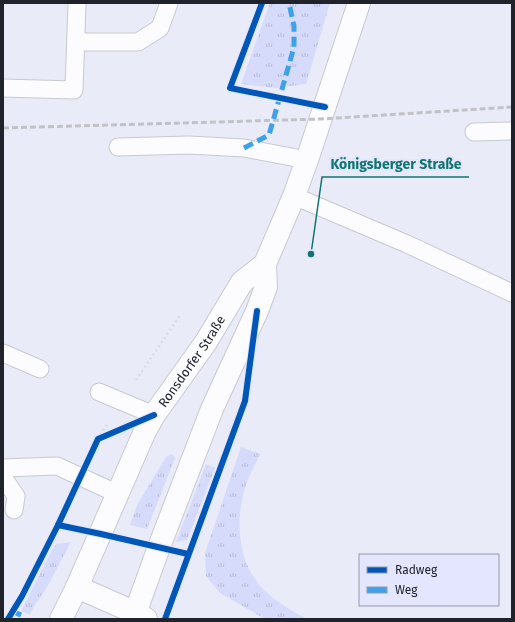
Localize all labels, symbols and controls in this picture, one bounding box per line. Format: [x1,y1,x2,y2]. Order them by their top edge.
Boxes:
callout: Königsberger Straße [322,151,469,177]
text: Königsberger Straße [330,156,462,173]
street label: Ronsdorfer Straße [155,313,228,410]
legend [359,554,499,606]
text: Radweg [395,563,438,577]
text: Weg [395,583,418,597]

